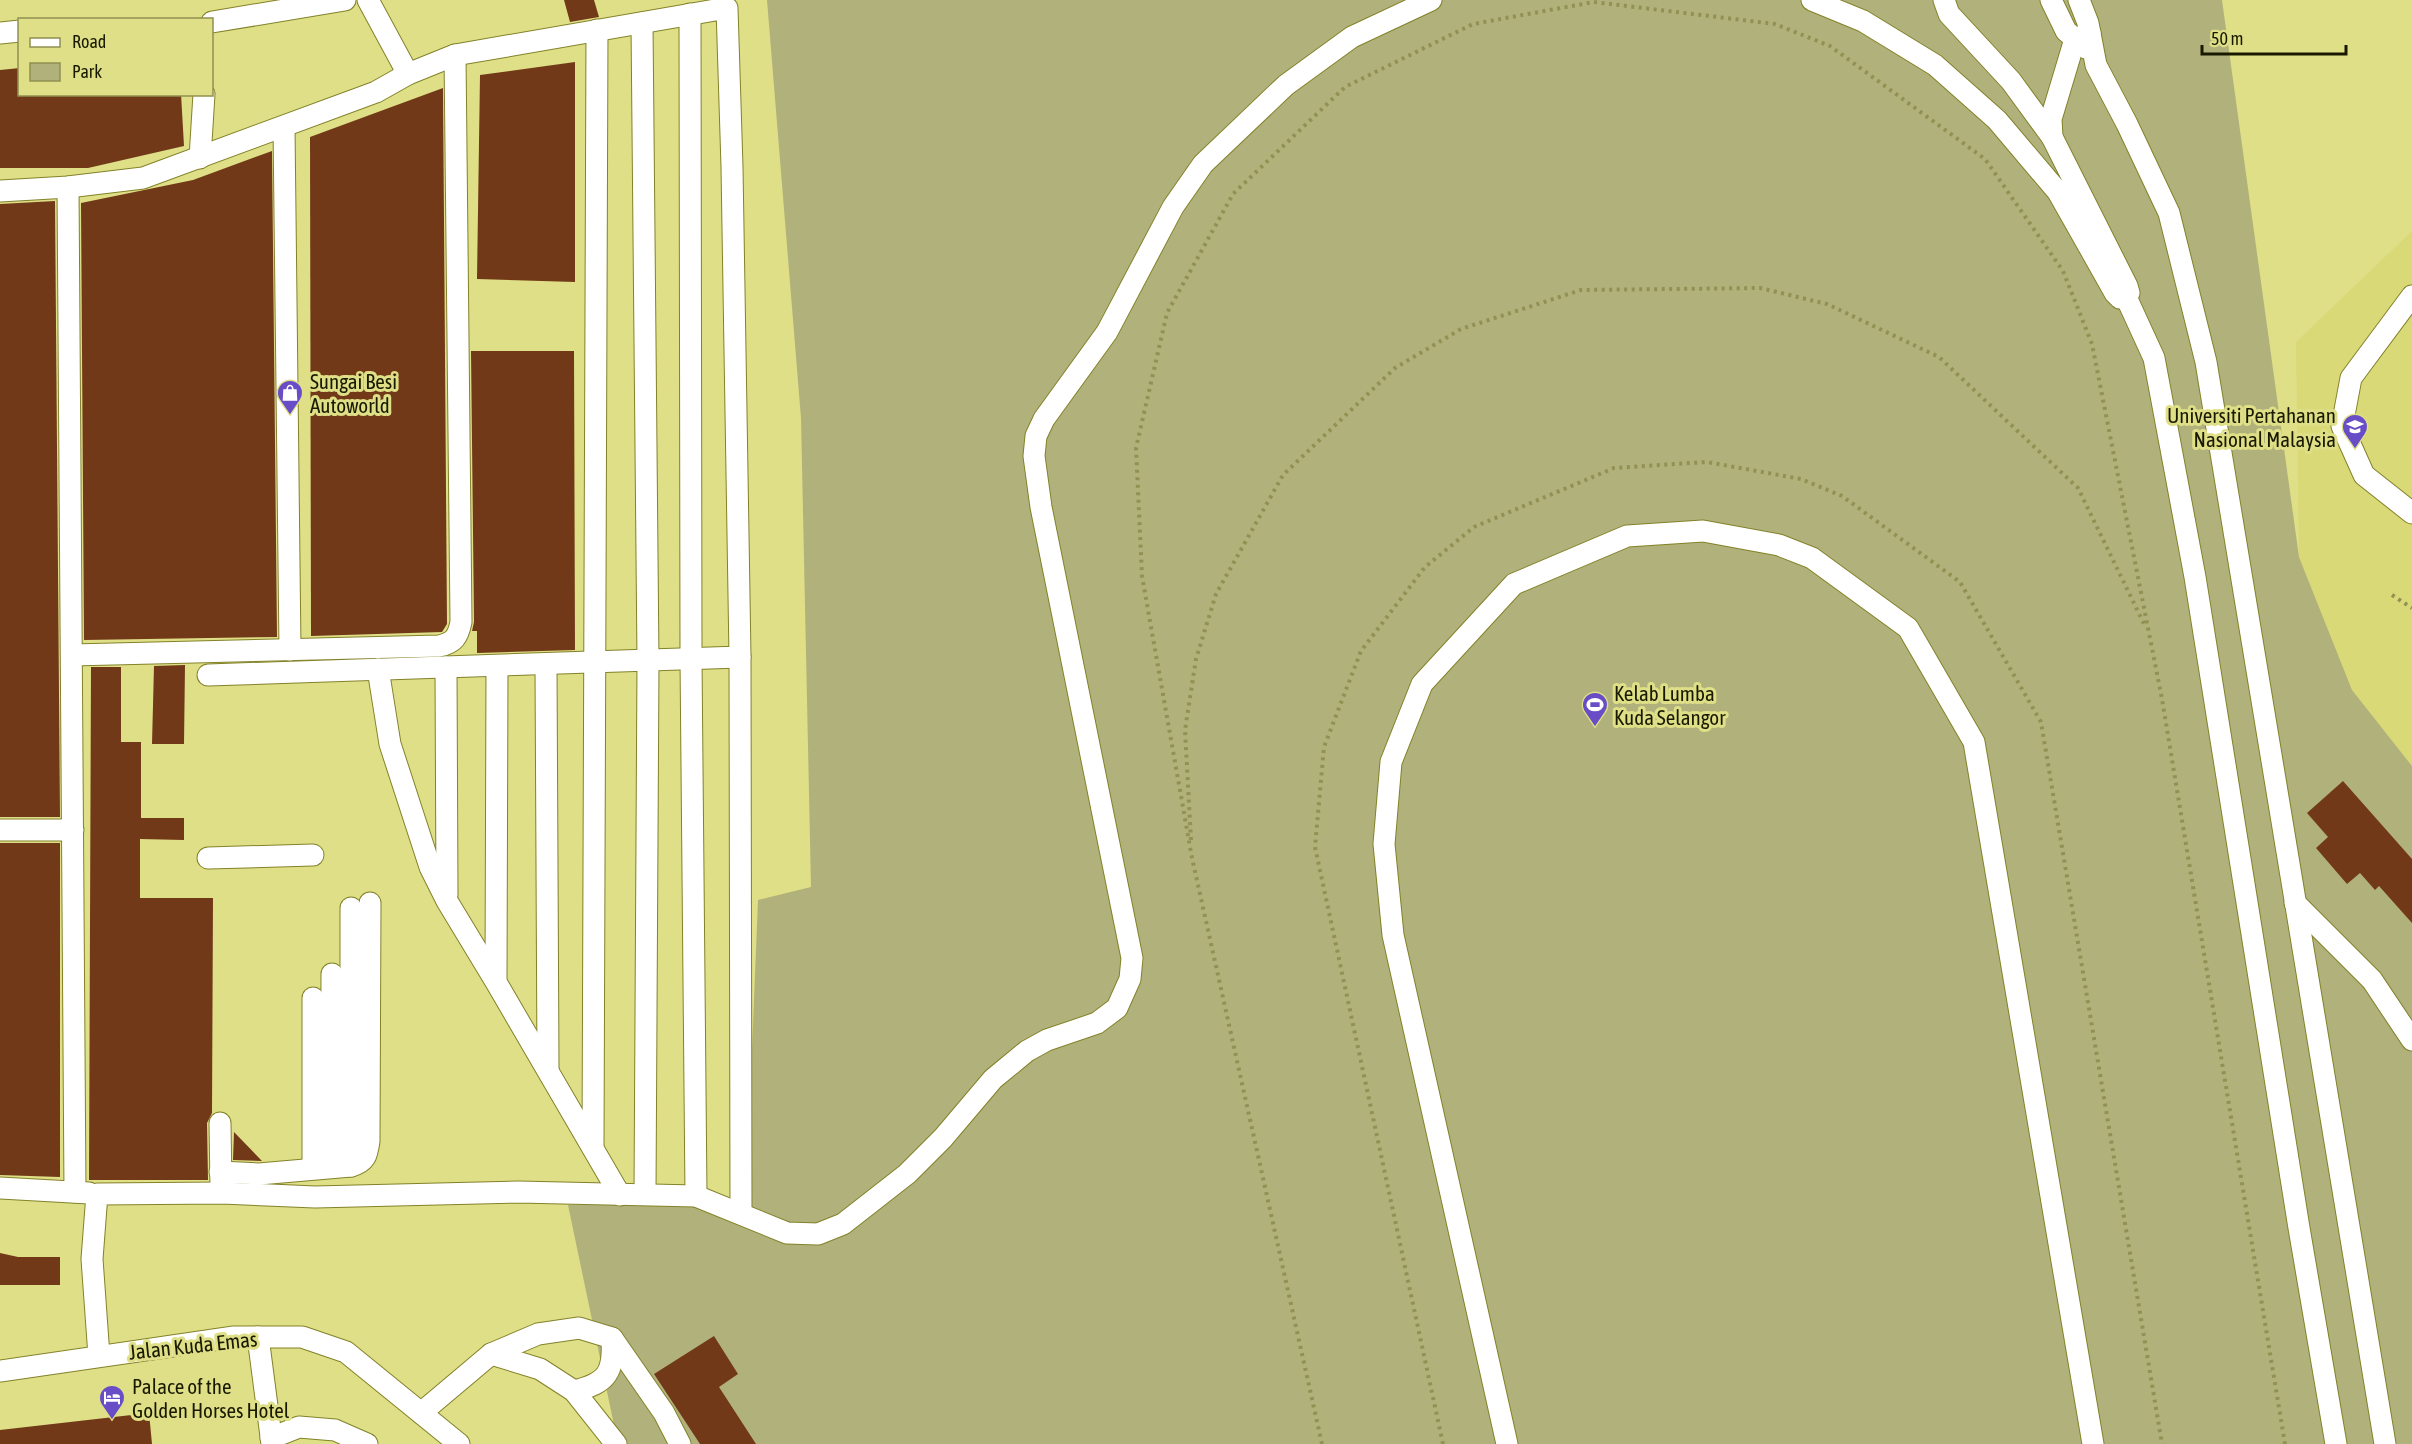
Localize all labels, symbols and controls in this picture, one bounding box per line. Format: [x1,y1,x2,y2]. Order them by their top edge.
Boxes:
legend [18,18,213,96]
scale bar [2202,18,2346,56]
text: 50 m [2211,28,2243,49]
text: Road [72,31,106,52]
text: Park [72,61,102,82]
place label: Sungai Besi Autoworld [310,369,397,417]
shop icon: Sungai Besi Autoworld [275,378,305,416]
place label: Universiti Pertahanan Nasional Malaysia [2167,403,2336,451]
school or university icon: Universiti Pertahanan Nasional Malaysia [2340,412,2370,450]
place label: Kelab Lumba Kuda Selangor [1614,681,1726,729]
sports icon: Kelab Lumba Kuda Selangor [1580,690,1610,728]
street label: Jalan Kuda Emas [128,1326,258,1364]
place label: Palace of the Golden Horses Hotel [132,1374,290,1422]
hotel icon: Palace of the Golden Horses Hotel [97,1383,127,1421]

